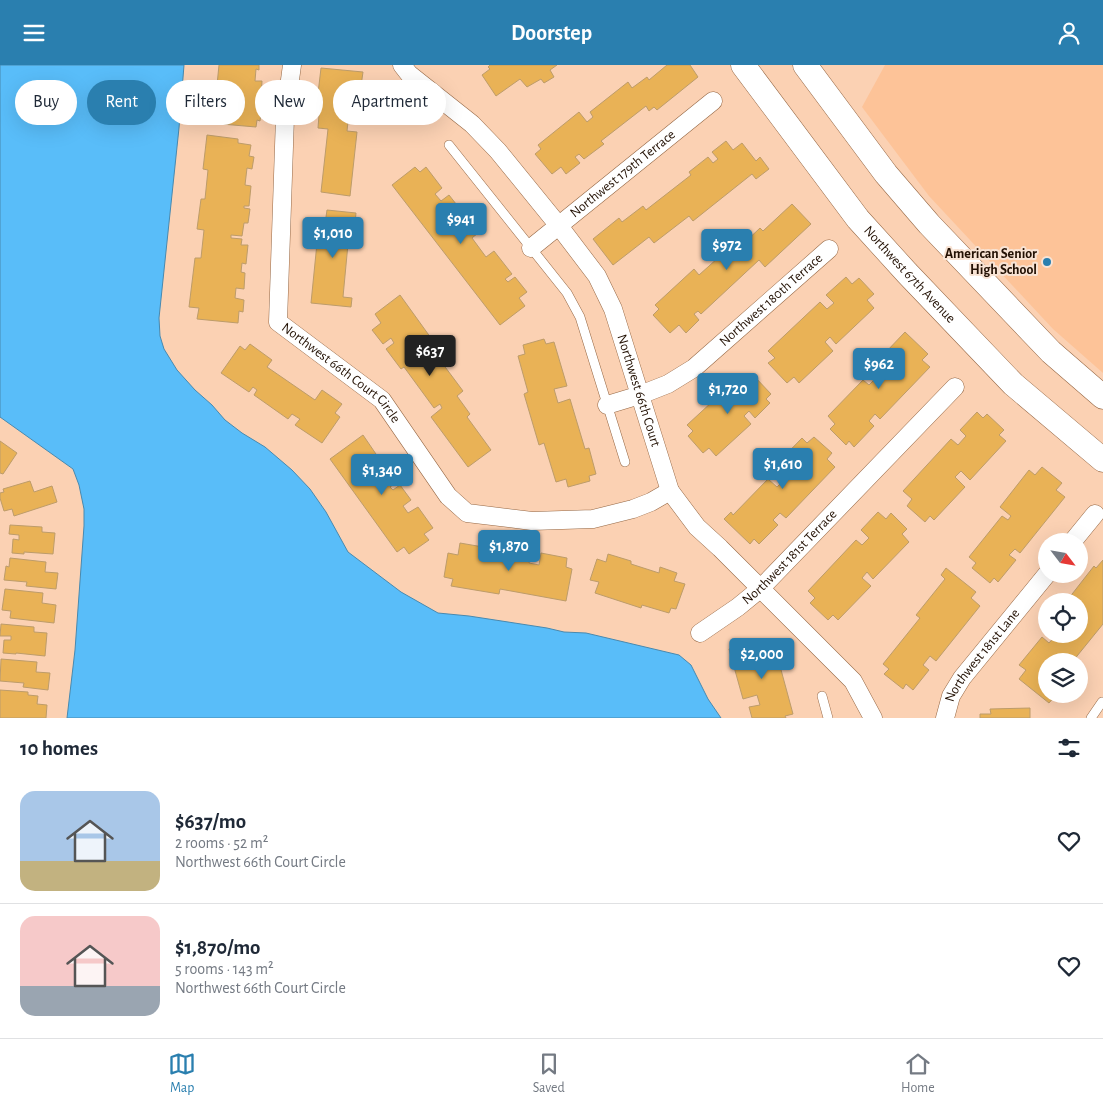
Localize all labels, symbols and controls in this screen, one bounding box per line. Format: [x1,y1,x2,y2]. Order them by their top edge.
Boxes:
icon: menu [20,19,48,47]
icon: person [1055,19,1083,47]
text: Doorstep [511,22,592,44]
chip: Buy [15,80,77,125]
chip: Rent [87,80,156,125]
chip: Filters [166,80,245,125]
chip: New [255,80,323,125]
chip: Apartment [333,80,446,125]
street label: Northwest 179th Terrace [568,127,678,220]
pin: $941 [431,203,491,245]
text: $941 [447,211,475,227]
pin: $1,010 [292,217,374,259]
street label: Northwest 67th Avenue [861,223,958,326]
text: $1,010 [313,225,353,241]
pin: $972 [697,229,757,271]
text: $972 [712,237,742,253]
place label: American Senior High School [945,247,1037,277]
street label: Northwest 180th Terrace [717,251,825,349]
marker: American Senior High School [1041,256,1053,268]
street label: Northwest 66th Court Circle [279,320,403,426]
street label: Northwest 66th Court [614,333,663,449]
pin: $637 [400,335,460,377]
text: $637 [416,343,444,359]
pin: $962 [849,347,909,390]
text: $962 [864,356,894,372]
pin: $1,720 [687,373,769,415]
text: $1,720 [708,381,748,397]
pin: $1,610 [742,447,824,490]
pin: $1,340 [341,453,423,496]
text: $1,610 [764,456,802,472]
text: $1,340 [362,462,402,478]
street label: Northwest 181st Terrace [740,507,840,607]
pin: $1,870 [468,529,550,572]
north arrow [1038,533,1088,583]
map controls [1038,533,1088,703]
text: $1,870 [489,538,529,554]
button: locate [1038,593,1088,643]
street label: Northwest 181st Lane [943,606,1022,703]
pin: $2,000 [721,637,803,680]
text: $2,000 [740,646,784,662]
button: layers [1038,653,1088,703]
icon: filters [1055,734,1083,762]
text: 10 homes [20,738,98,759]
icon: home [60,811,120,871]
text: $637/mo [175,811,246,832]
icon: heart [1055,827,1083,855]
text: 2 rooms · 52 m² [175,835,268,851]
text: Northwest 66th Court Circle [175,854,346,870]
icon: home [60,936,120,996]
text: $1,870/mo [175,937,260,958]
icon: heart [1055,952,1083,980]
text: 5 rooms · 143 m² [175,961,274,977]
text: Northwest 66th Court Circle [175,980,346,996]
tab: Map [168,1050,196,1097]
tab: Saved [533,1050,565,1097]
tab: Home [901,1050,935,1097]

